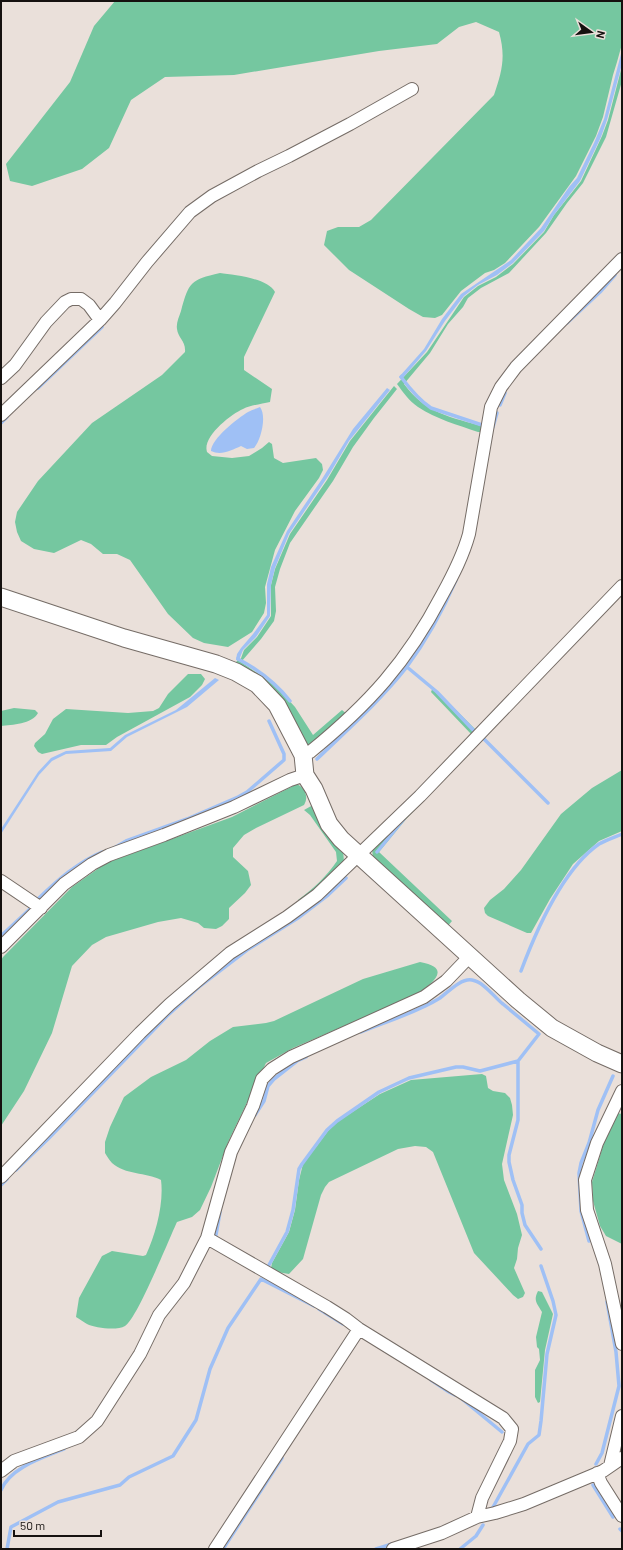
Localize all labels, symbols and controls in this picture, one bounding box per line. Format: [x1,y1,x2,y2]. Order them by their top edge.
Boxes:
north arrow [571,12,611,52]
text: N [594,29,608,40]
scale bar [14,1512,101,1538]
text: 50 m [20,1518,45,1532]

